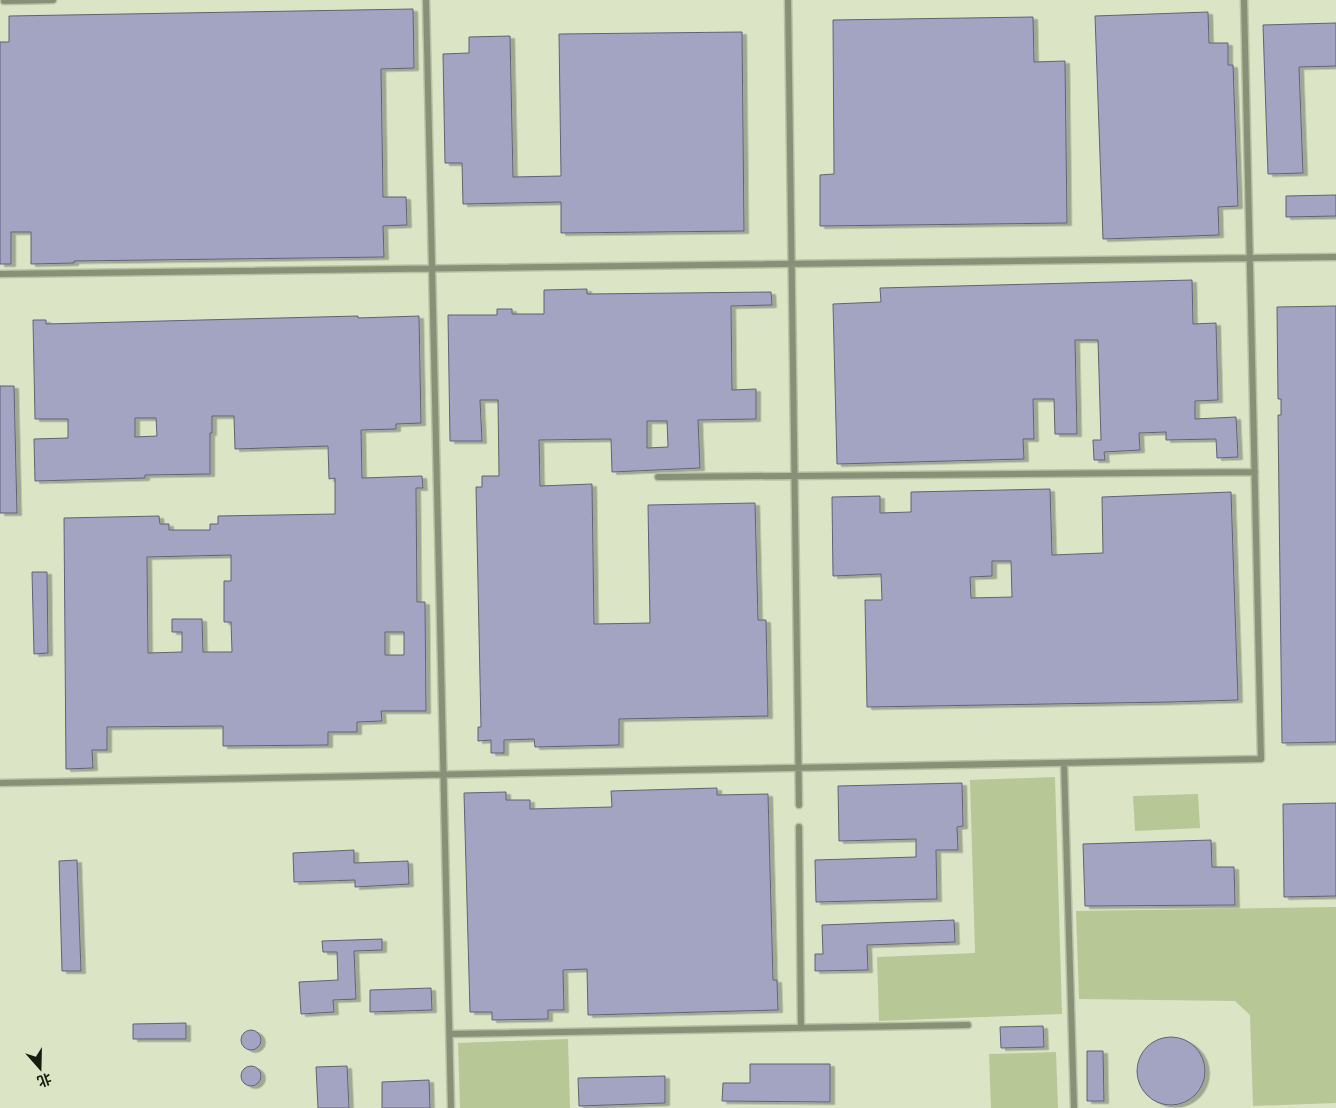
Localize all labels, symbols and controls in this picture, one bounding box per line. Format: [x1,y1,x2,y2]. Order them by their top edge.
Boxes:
north arrow [15,1043,65,1093]
text: 北 [35,1069,54,1092]

